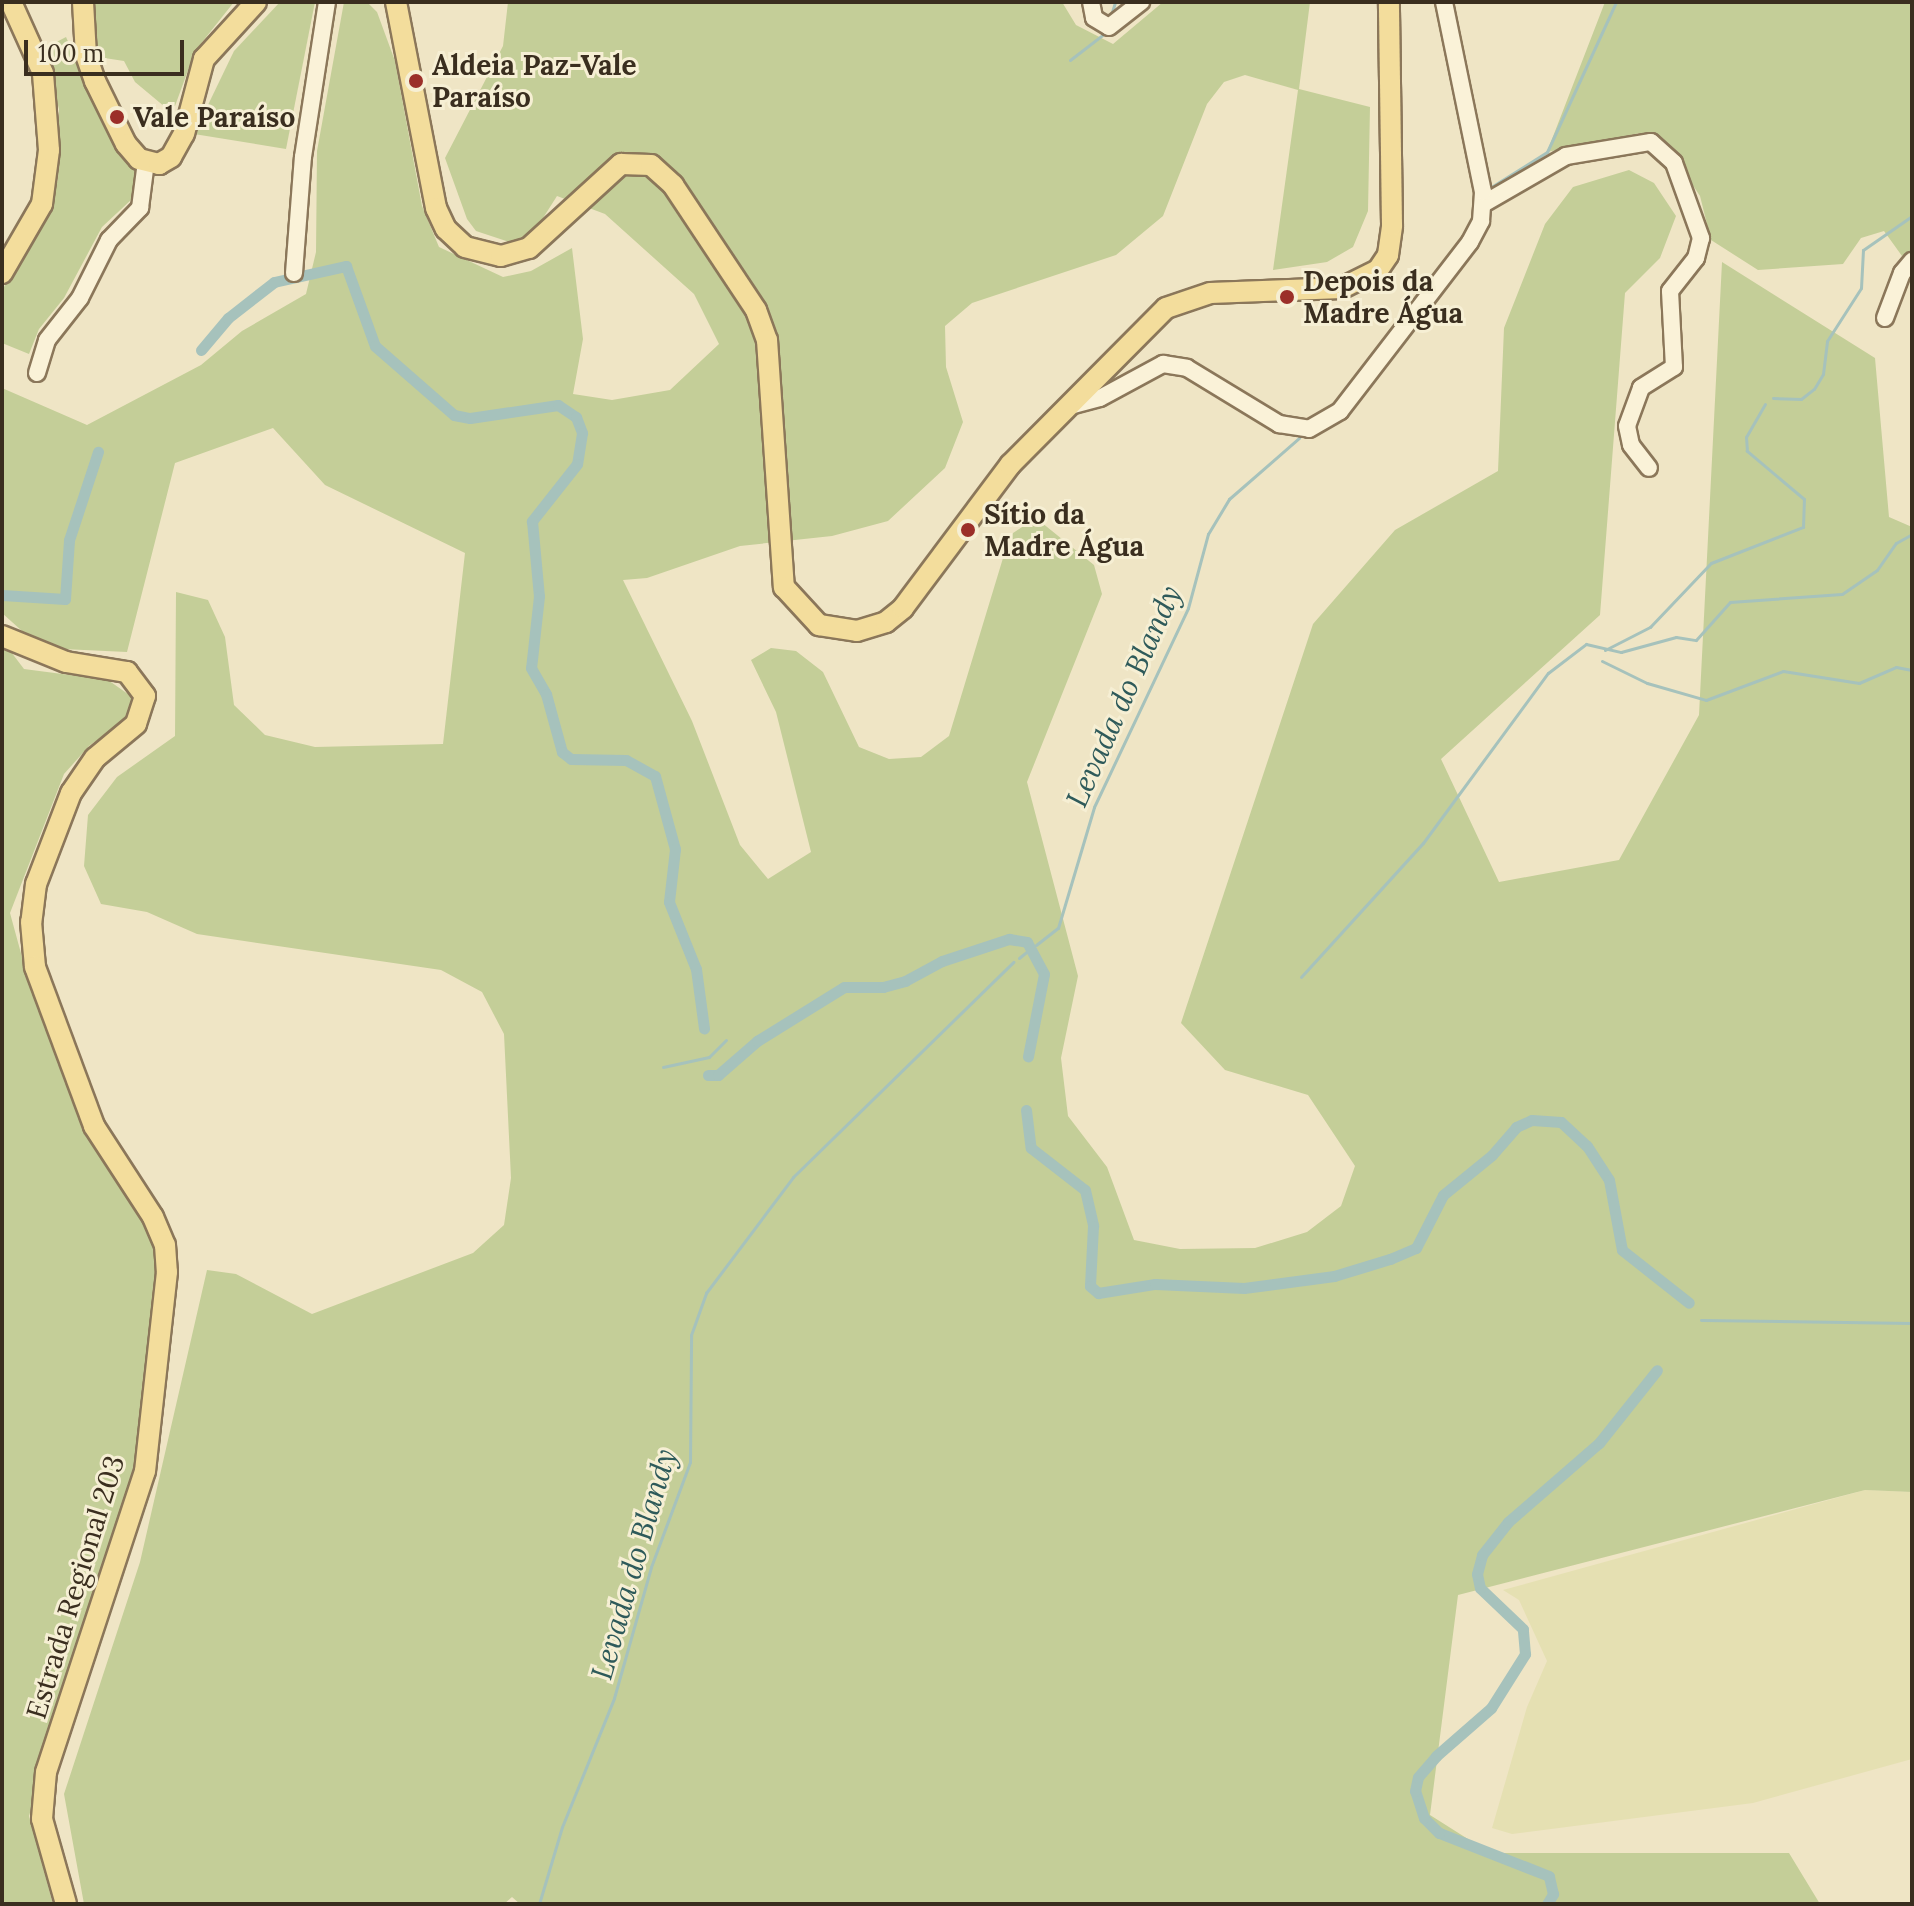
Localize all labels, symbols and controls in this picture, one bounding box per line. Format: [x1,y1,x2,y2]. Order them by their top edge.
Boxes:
scale bar [28,24,188,74]
text: 100 m [38,38,104,69]
place label: Aldeia Paz-Vale Paraíso [432,48,637,114]
marker: Aldeia Paz-Vale Paraíso [407,72,425,90]
place label: Vale Paraíso [133,100,295,134]
marker: Vale Paraíso [108,108,126,126]
place label: Depois da Madre Água [1303,264,1463,330]
marker: Depois da Madre Água [1278,288,1296,306]
place label: Sítio da Madre Água [984,497,1144,563]
marker: Sítio da Madre Água [959,521,977,539]
water label: Levada do Blandy [1058,580,1188,812]
water label: Levada do Blandy [583,1444,683,1684]
street label: Estrada Regional 203 [19,1451,131,1723]

